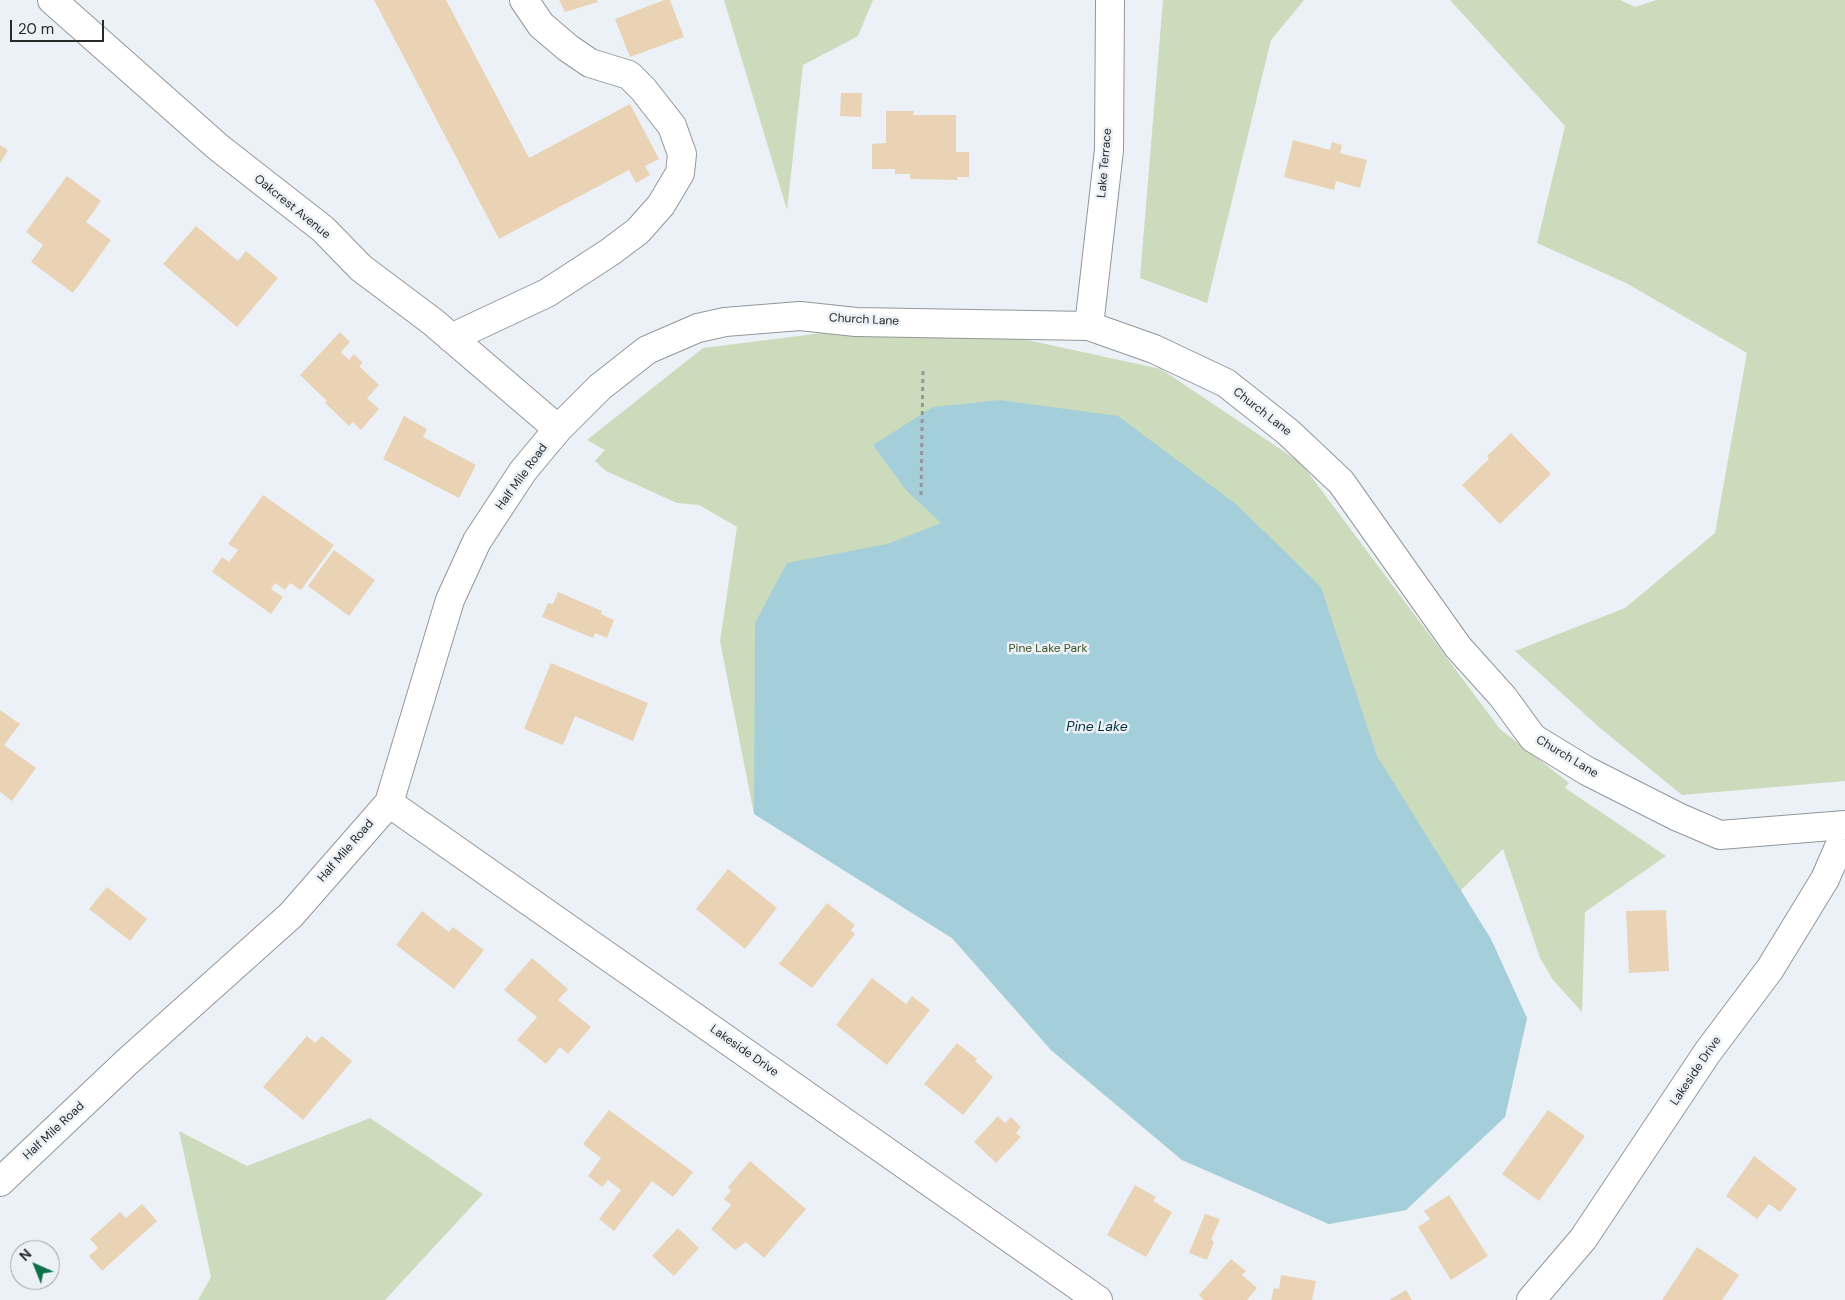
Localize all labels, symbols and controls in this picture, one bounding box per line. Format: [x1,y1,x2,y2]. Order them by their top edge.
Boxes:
scale bar [12,10,106,42]
text: 20 m [18,19,54,39]
street label: Lake Terrace [1095,127,1115,199]
street label: Oakcrest Avenue [251,172,333,242]
street label: Church Lane [829,311,899,329]
street label: Church Lane [1230,385,1294,439]
street label: Half Mile Road [493,441,551,513]
park label: Pine Lake Park [1009,642,1087,656]
water label: Pine Lake [1066,719,1128,735]
street label: Church Lane [1533,733,1601,781]
street label: Half Mile Road [315,817,377,885]
street label: Lakeside Drive [707,1022,781,1080]
street label: Lakeside Drive [1668,1034,1724,1108]
street label: Half Mile Road [20,1099,88,1163]
north arrow [10,1240,60,1290]
text: N [15,1245,35,1265]

